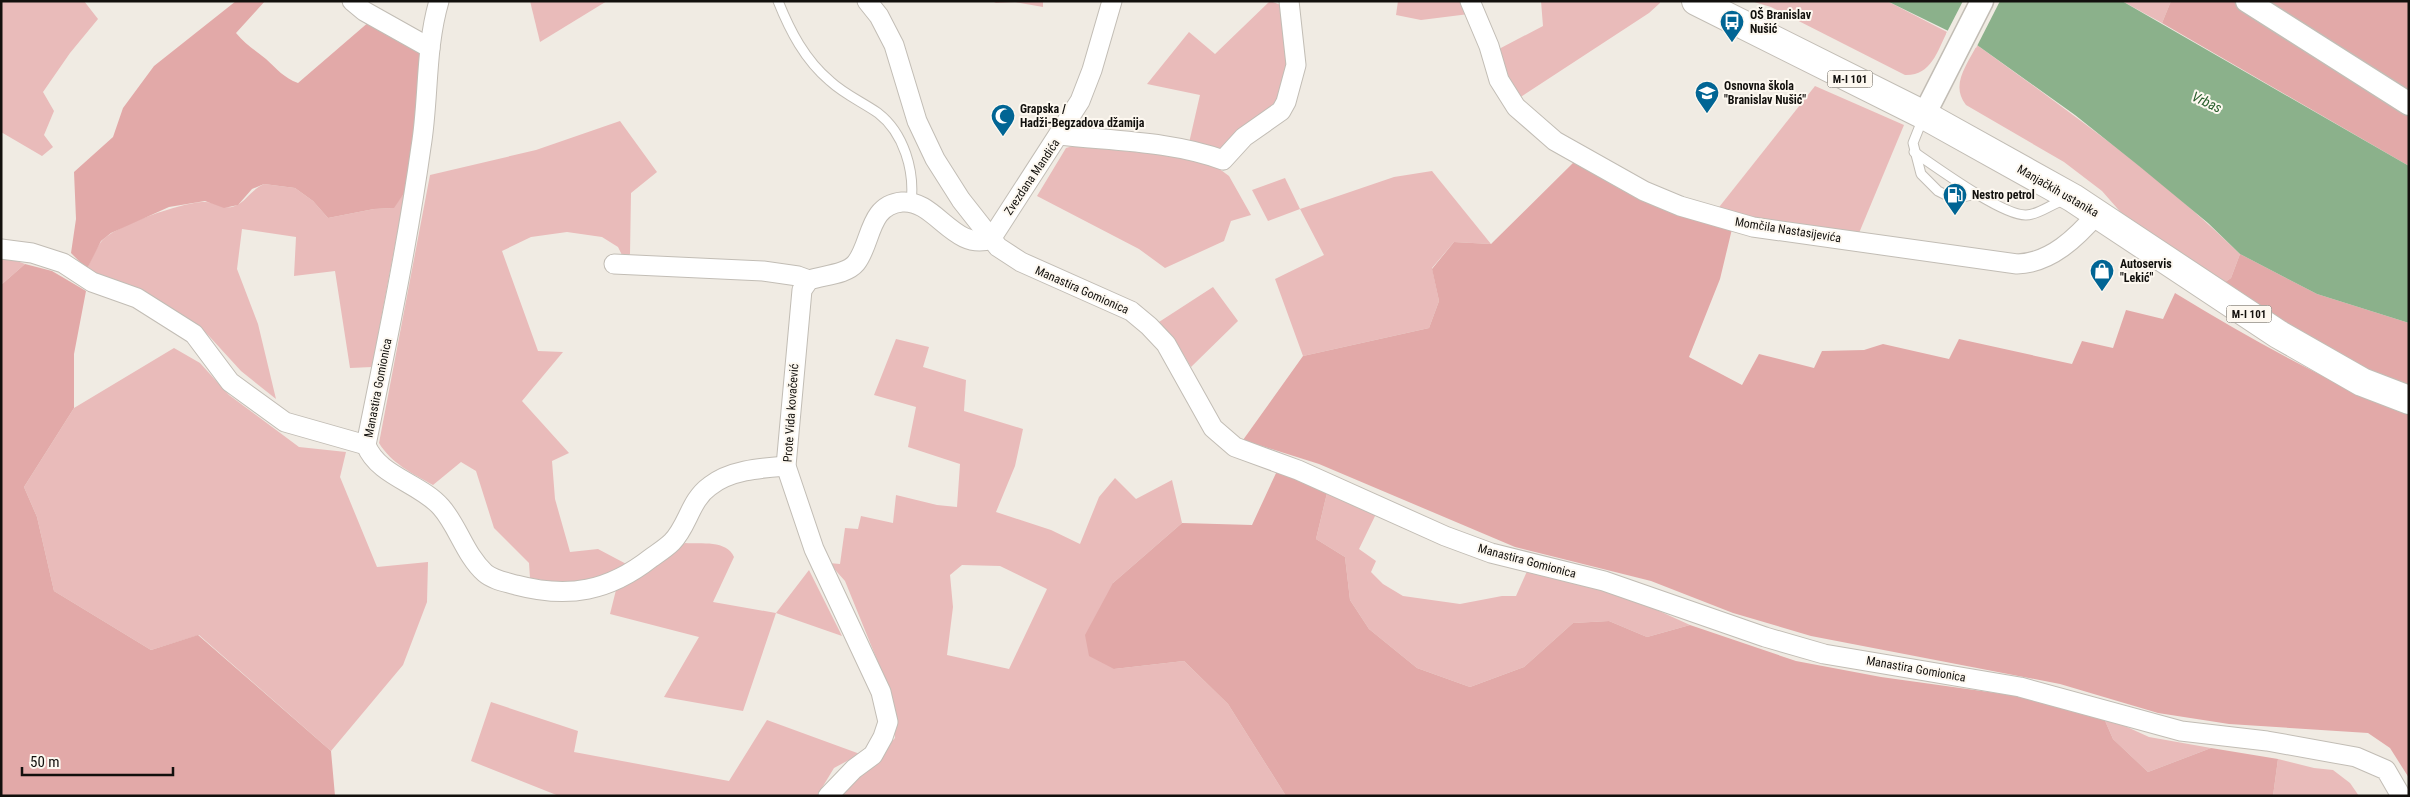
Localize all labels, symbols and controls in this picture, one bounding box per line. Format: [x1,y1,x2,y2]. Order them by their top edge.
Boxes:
place label: OŠ Branislav Nušić [1750,7,1812,36]
bus stop icon: OŠ Branislav Nušić [1719,9,1745,43]
road number: M-I 101 [1828,70,1872,88]
place label: Osnovna škola "Branislav Nušić" [1724,79,1806,107]
school or university icon: Osnovna škola "Branislav Nušić" [1694,80,1720,114]
water label: Vrbas [2190,88,2224,116]
place label: Grapska / Hadži-Begzadova džamija [1020,102,1145,130]
mosque icon: Grapska / Hadži-Begzadova džamija [990,103,1016,137]
street label: Zvezdana Mandića [1001,136,1063,218]
street label: Manjačkih ustanika [2015,162,2101,220]
fuel station icon: Nestro petrol [1942,182,1968,216]
place label: Nestro petrol [1972,188,2035,202]
street label: Momčila Nastasijevića [1734,215,1842,245]
place label: Autoservis "Lekić" [2120,257,2172,285]
shop icon: Autoservis "Lekić" [2089,258,2115,292]
street label: Manastira Gomionica [1033,263,1131,317]
road number: M-I 101 [2226,306,2272,322]
street label: Manastira Gomionica [362,337,395,439]
street label: Prote Vida kovačević [781,363,801,463]
street label: Manastira Gomionica [1476,541,1578,581]
street label: Manastira Gomionica [1865,653,1967,685]
scale bar [22,744,174,776]
text: 50 m [30,753,60,771]

